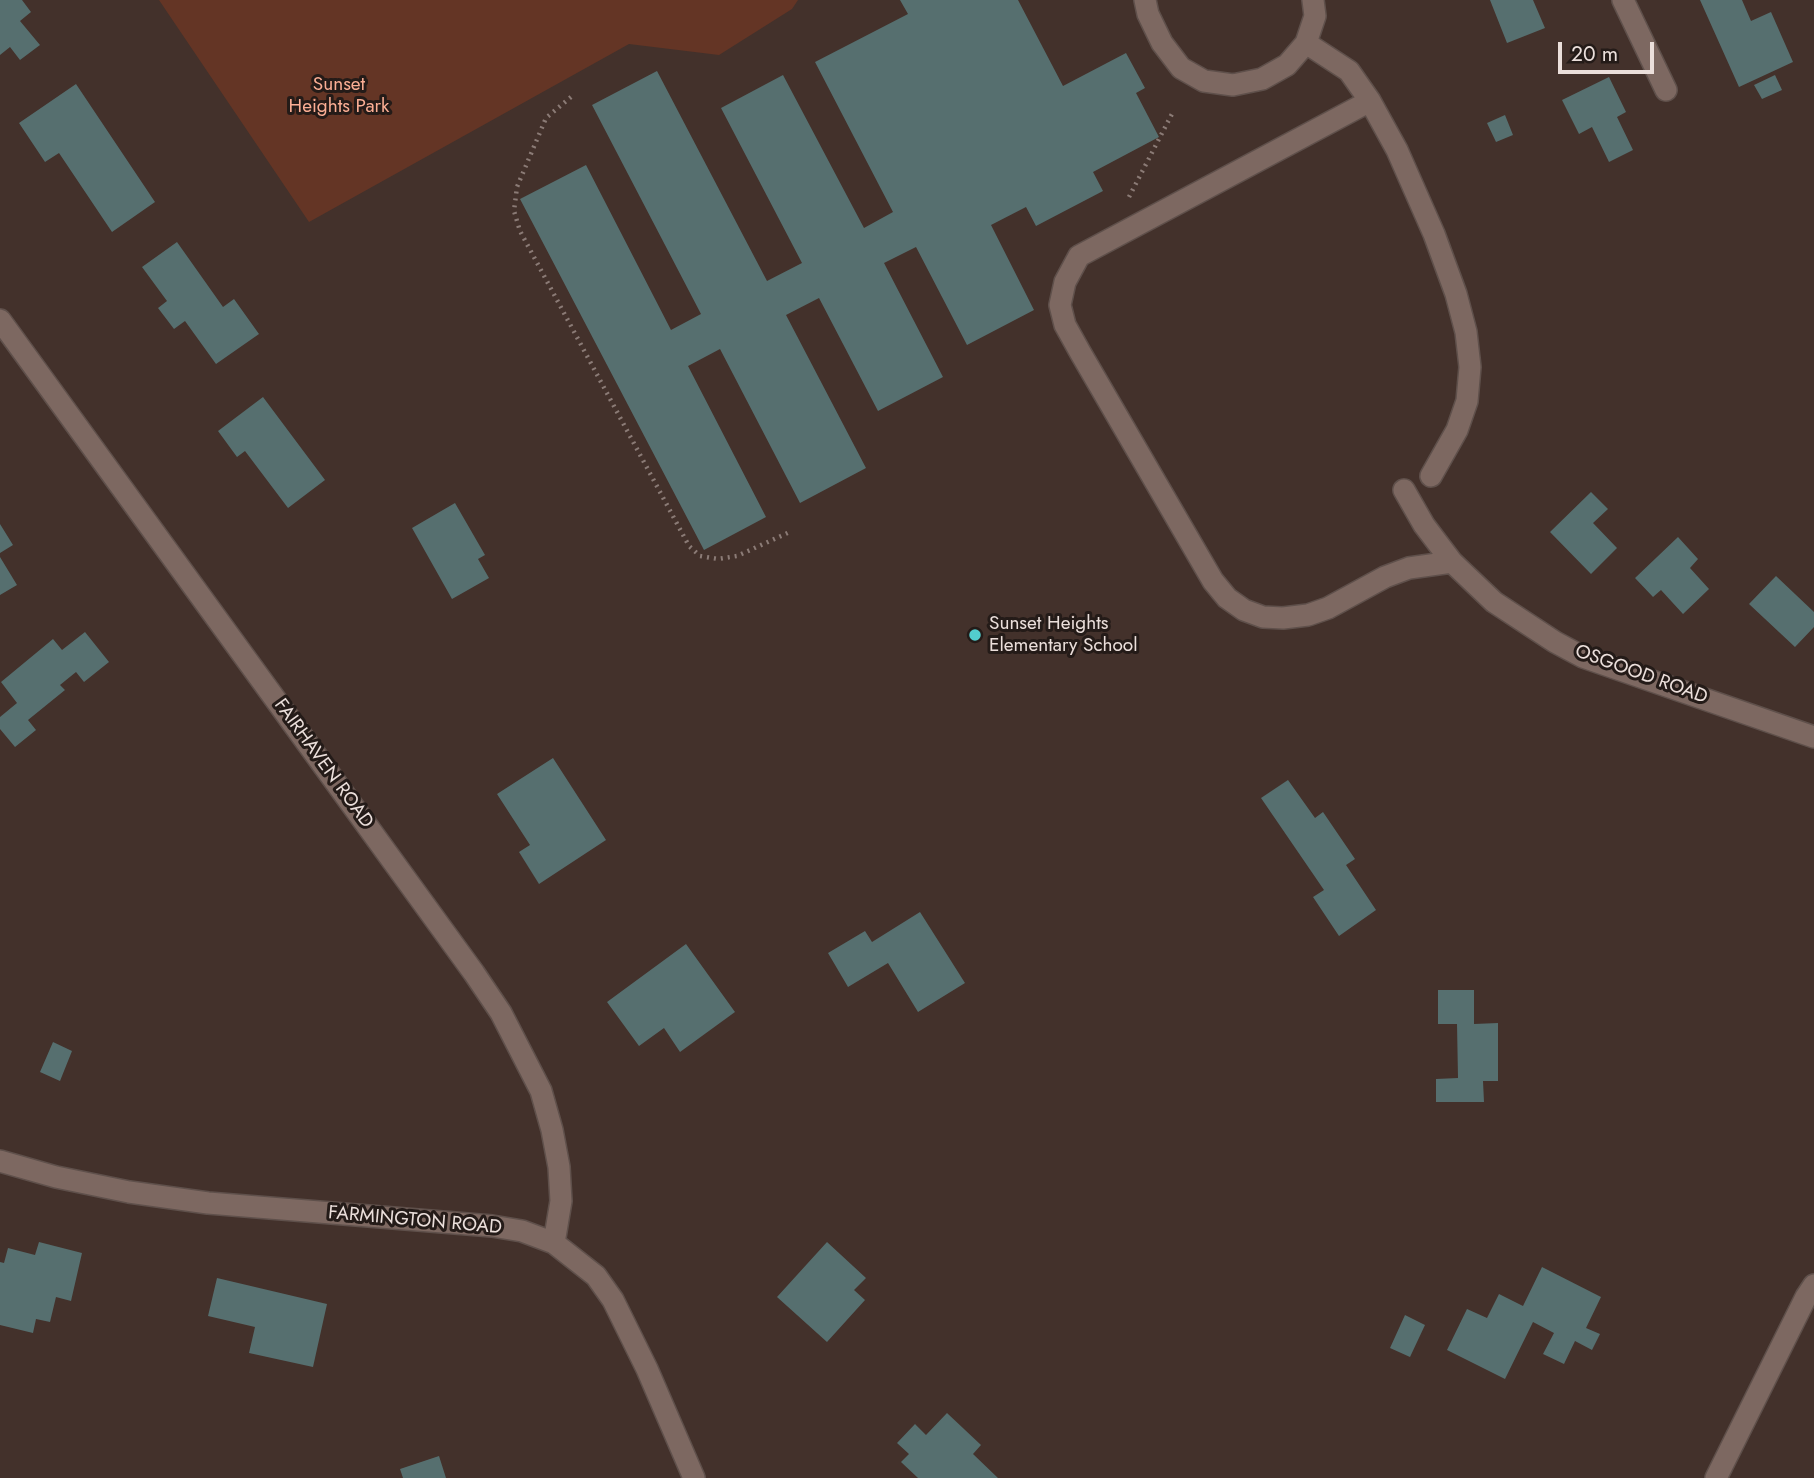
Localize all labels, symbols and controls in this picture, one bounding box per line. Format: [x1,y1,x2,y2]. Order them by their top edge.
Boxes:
scale bar [1562,28,1658,72]
text: 20 m [1571,39,1618,69]
park label: Sunset Heights Park [289,74,389,118]
place label: Sunset Heights Elementary School [989,613,1138,657]
marker: Sunset Heights Elementary School [967,627,983,643]
street label: OSGOOD ROAD [1572,640,1710,710]
street label: FAIRHAVEN ROAD [268,695,378,833]
street label: FARMINGTON ROAD [327,1202,503,1240]

